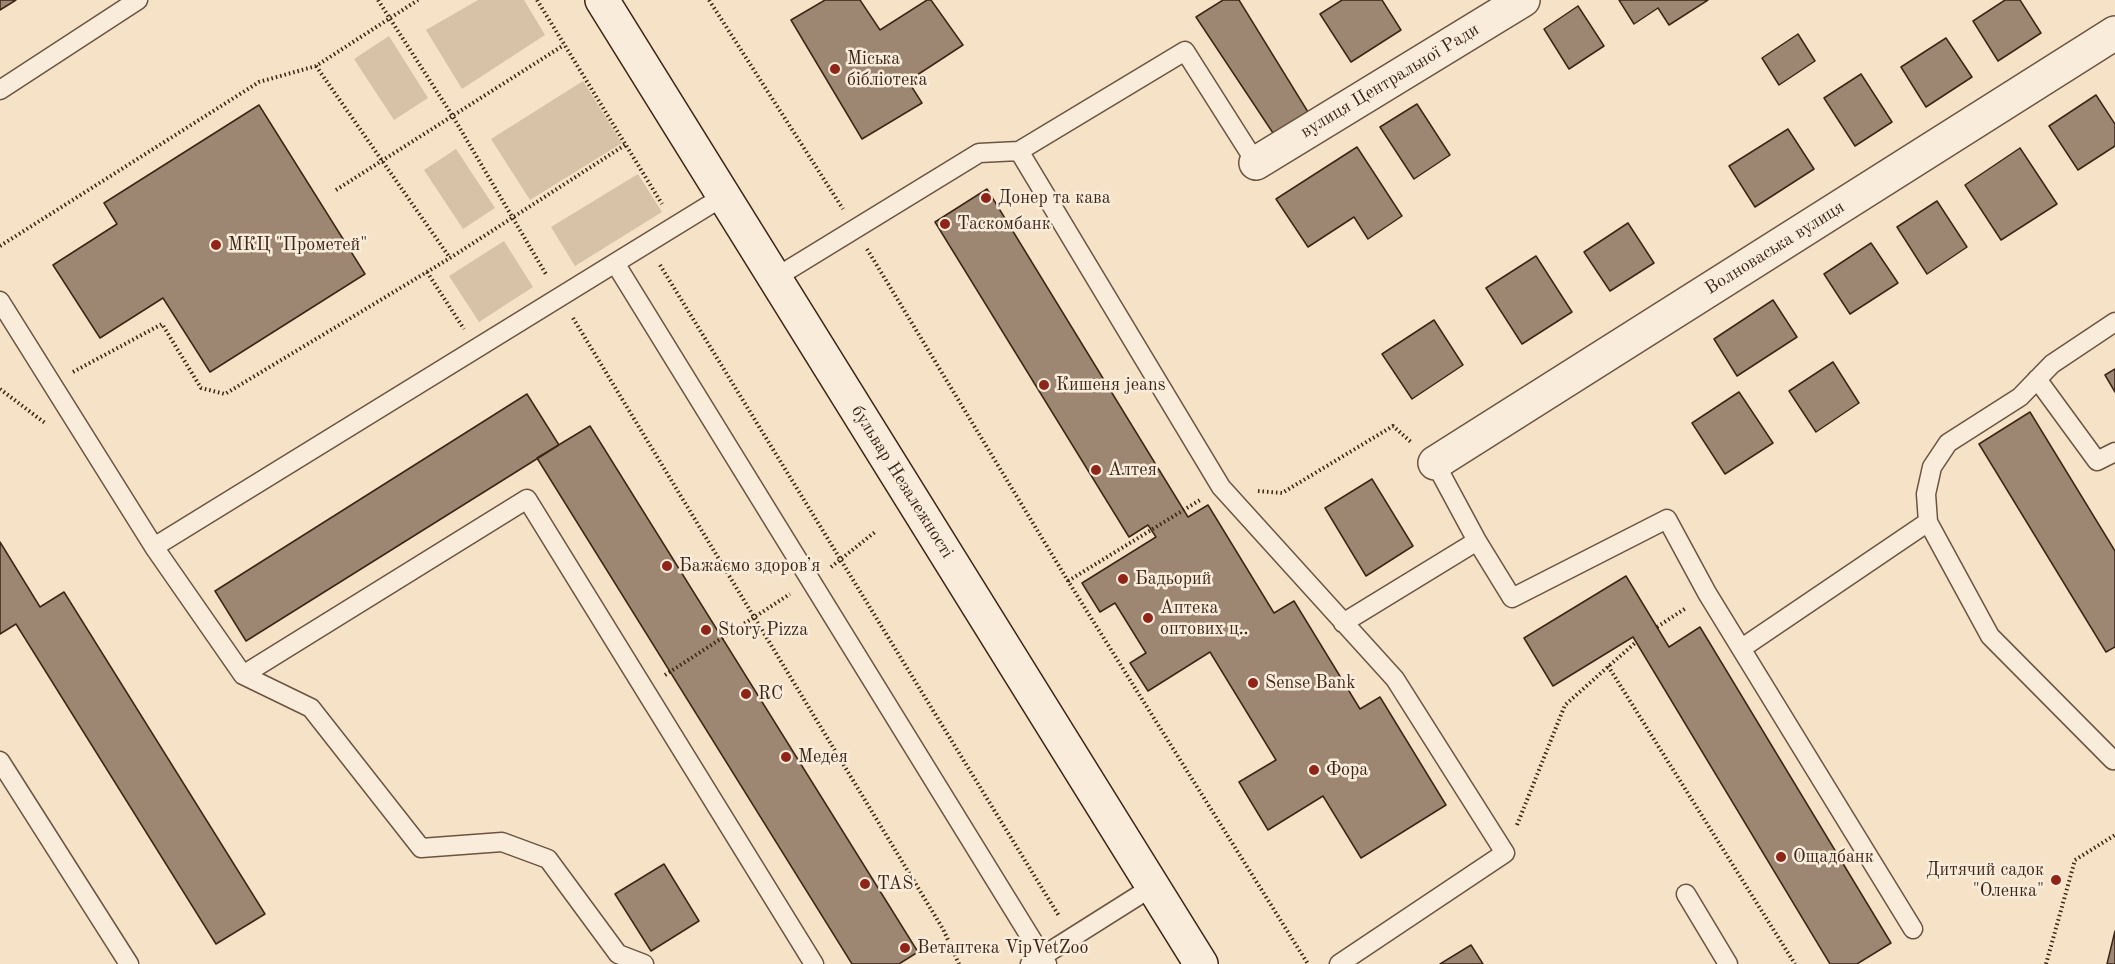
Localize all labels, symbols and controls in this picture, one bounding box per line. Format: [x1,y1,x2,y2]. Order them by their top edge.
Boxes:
street label: вулиця Центральної Ради [1297,19,1483,143]
place label: Міська бібліотека [847,48,927,90]
marker: Міська бібліотека [828,62,842,76]
place label: Донер та кава [998,187,1111,209]
marker: Донер та кава [979,191,993,205]
street label: Волноваська вулиця [1701,196,1849,300]
place label: Таскомбанк [957,213,1051,235]
marker: Таскомбанк [938,217,952,231]
place label: МКЦ "Прометей" [228,234,367,256]
marker: МКЦ "Прометей" [209,238,223,252]
place label: Кишеня jeans [1056,374,1166,396]
marker: Кишеня jeans [1037,378,1051,392]
street label: бульвар Незалежності [846,402,958,562]
place label: Алтея [1108,459,1157,481]
marker: Алтея [1089,463,1103,477]
place label: Бажаємо здоровʼя [679,555,820,577]
marker: Бажаємо здоровʼя [660,559,674,573]
place label: Бадьорий [1135,568,1211,590]
marker: Бадьорий [1116,572,1130,586]
place label: Аптека оптових ц‥ [1160,597,1248,640]
marker: Аптека оптових ц‥ [1141,611,1155,625]
place label: Story Pizza [718,619,808,641]
marker: Story Pizza [699,623,713,637]
place label: Sense Bank [1265,672,1356,694]
marker: Sense Bank [1246,676,1260,690]
place label: RC [758,683,783,705]
marker: RC [739,687,753,701]
place label: Медея [798,746,848,768]
marker: Медея [779,750,793,764]
place label: Фора [1326,759,1368,781]
marker: Фора [1307,763,1321,777]
place label: Ощадбанк [1793,846,1874,868]
marker: Ощадбанк [1774,850,1788,864]
place label: Дитячий садок "Оленка" [1926,859,2044,902]
place label: TAS [877,873,913,895]
marker: Дитячий садок "Оленка" [2049,873,2063,887]
marker: TAS [858,877,872,891]
place label: Ветаптека VipVetZoo [917,937,1088,959]
marker: Ветаптека VipVetZoo [898,941,912,955]

